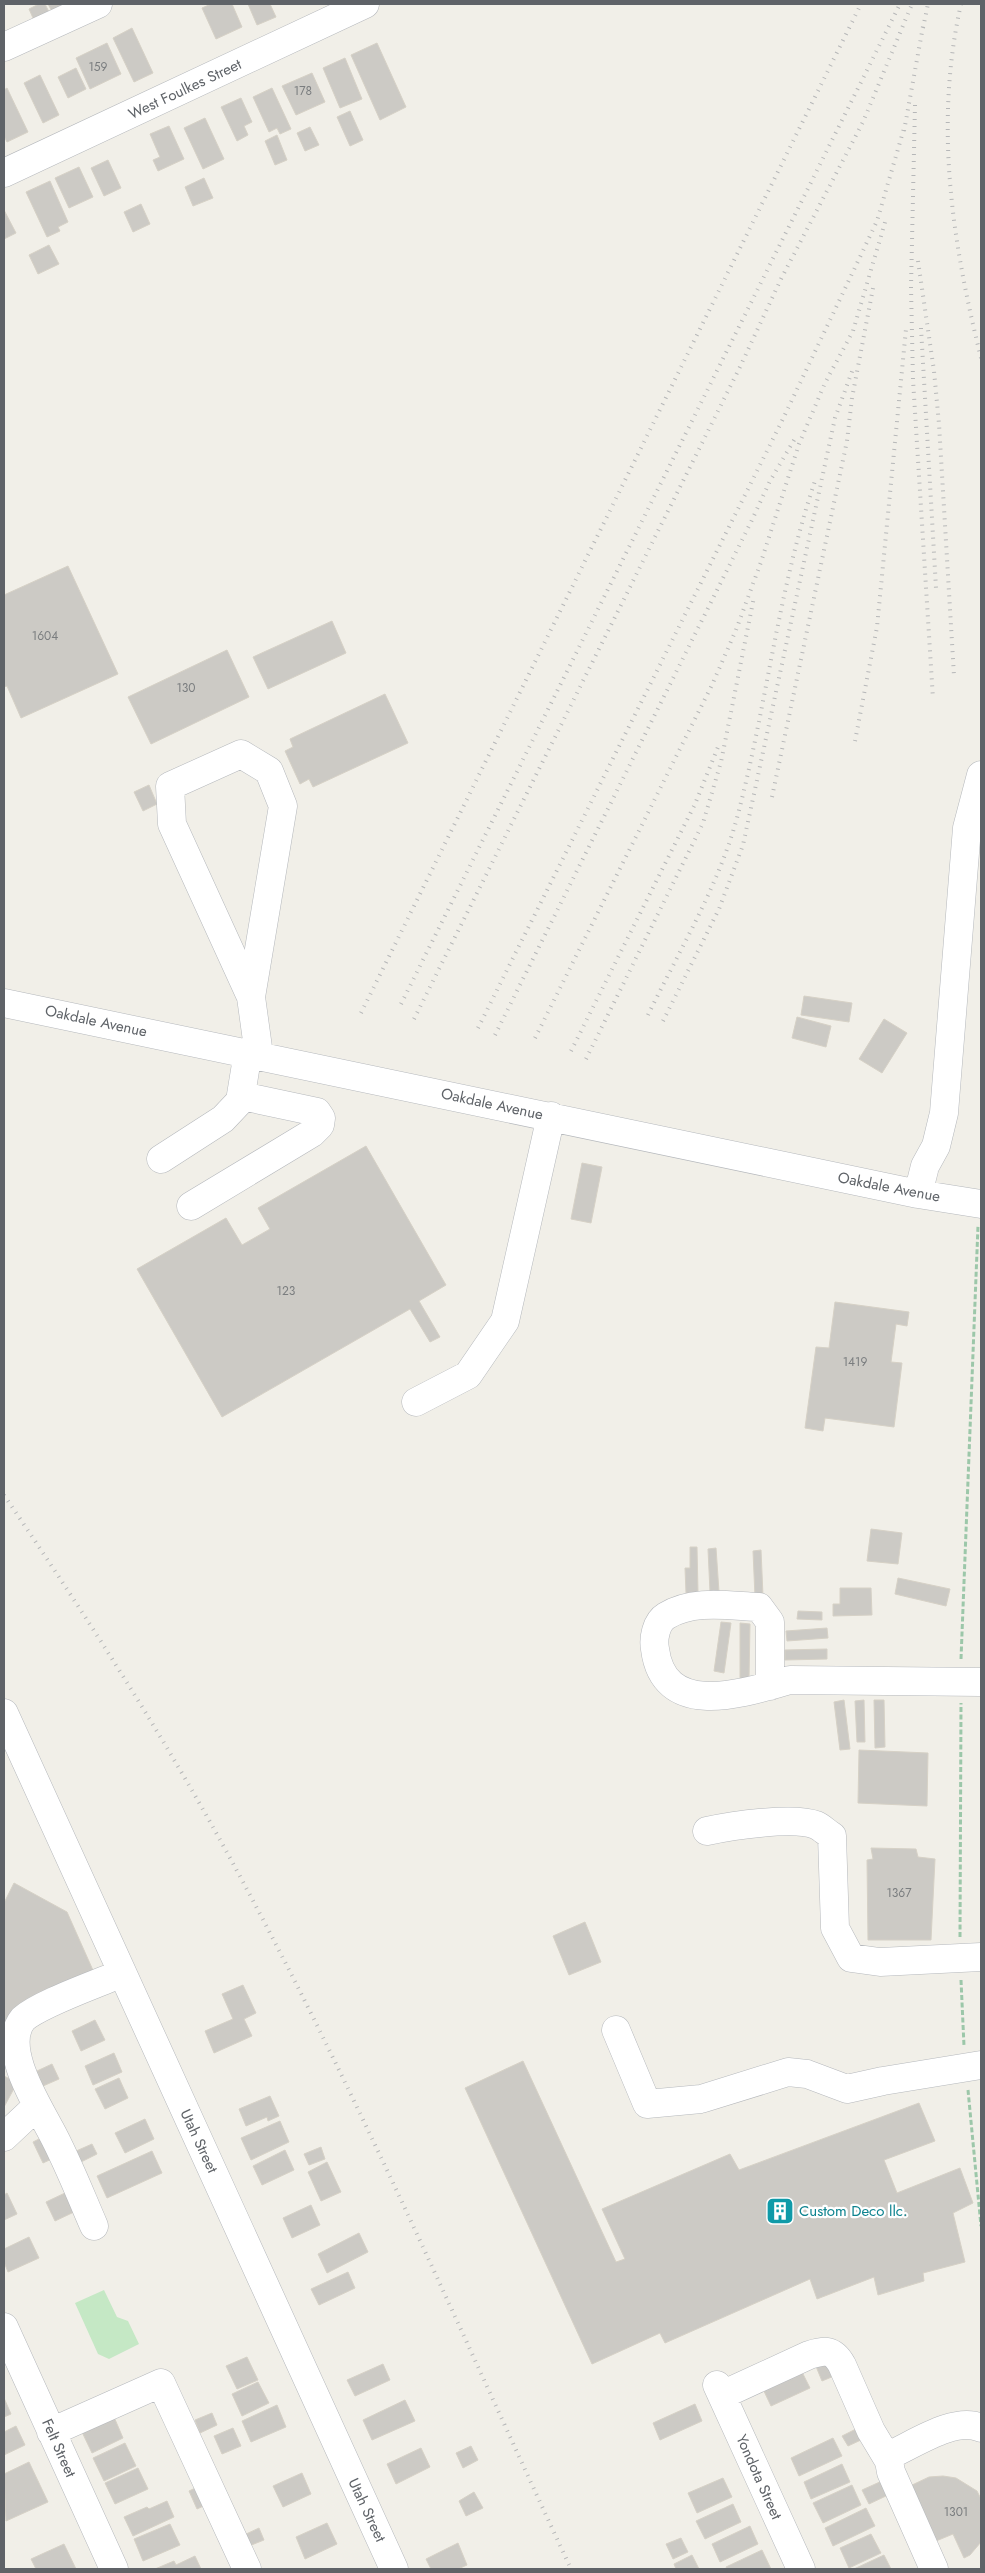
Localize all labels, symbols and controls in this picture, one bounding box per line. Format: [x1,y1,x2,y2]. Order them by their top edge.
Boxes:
street label: West Foulkes Street [125,53,246,125]
house number: 159 [88,58,108,76]
house number: 178 [294,82,312,100]
house number: 1604 [32,627,58,645]
house number: 130 [176,679,196,697]
street label: Oakdale Avenue [43,999,149,1043]
street label: Oakdale Avenue [439,1082,545,1126]
street label: Oakdale Avenue [836,1166,942,1208]
house number: 123 [277,1282,296,1300]
house number: 1419 [843,1353,867,1371]
house number: 1367 [886,1884,912,1902]
street label: Utah Street [175,2105,224,2177]
building icon: Custom Deco llc. [765,2196,795,2226]
place label: Custom Deco llc. [799,2200,908,2222]
street label: Felt Street [36,2415,82,2481]
street label: Yondota Street [730,2431,788,2523]
street label: Utah Street [343,2474,392,2546]
house number: 1301 [944,2503,968,2521]

